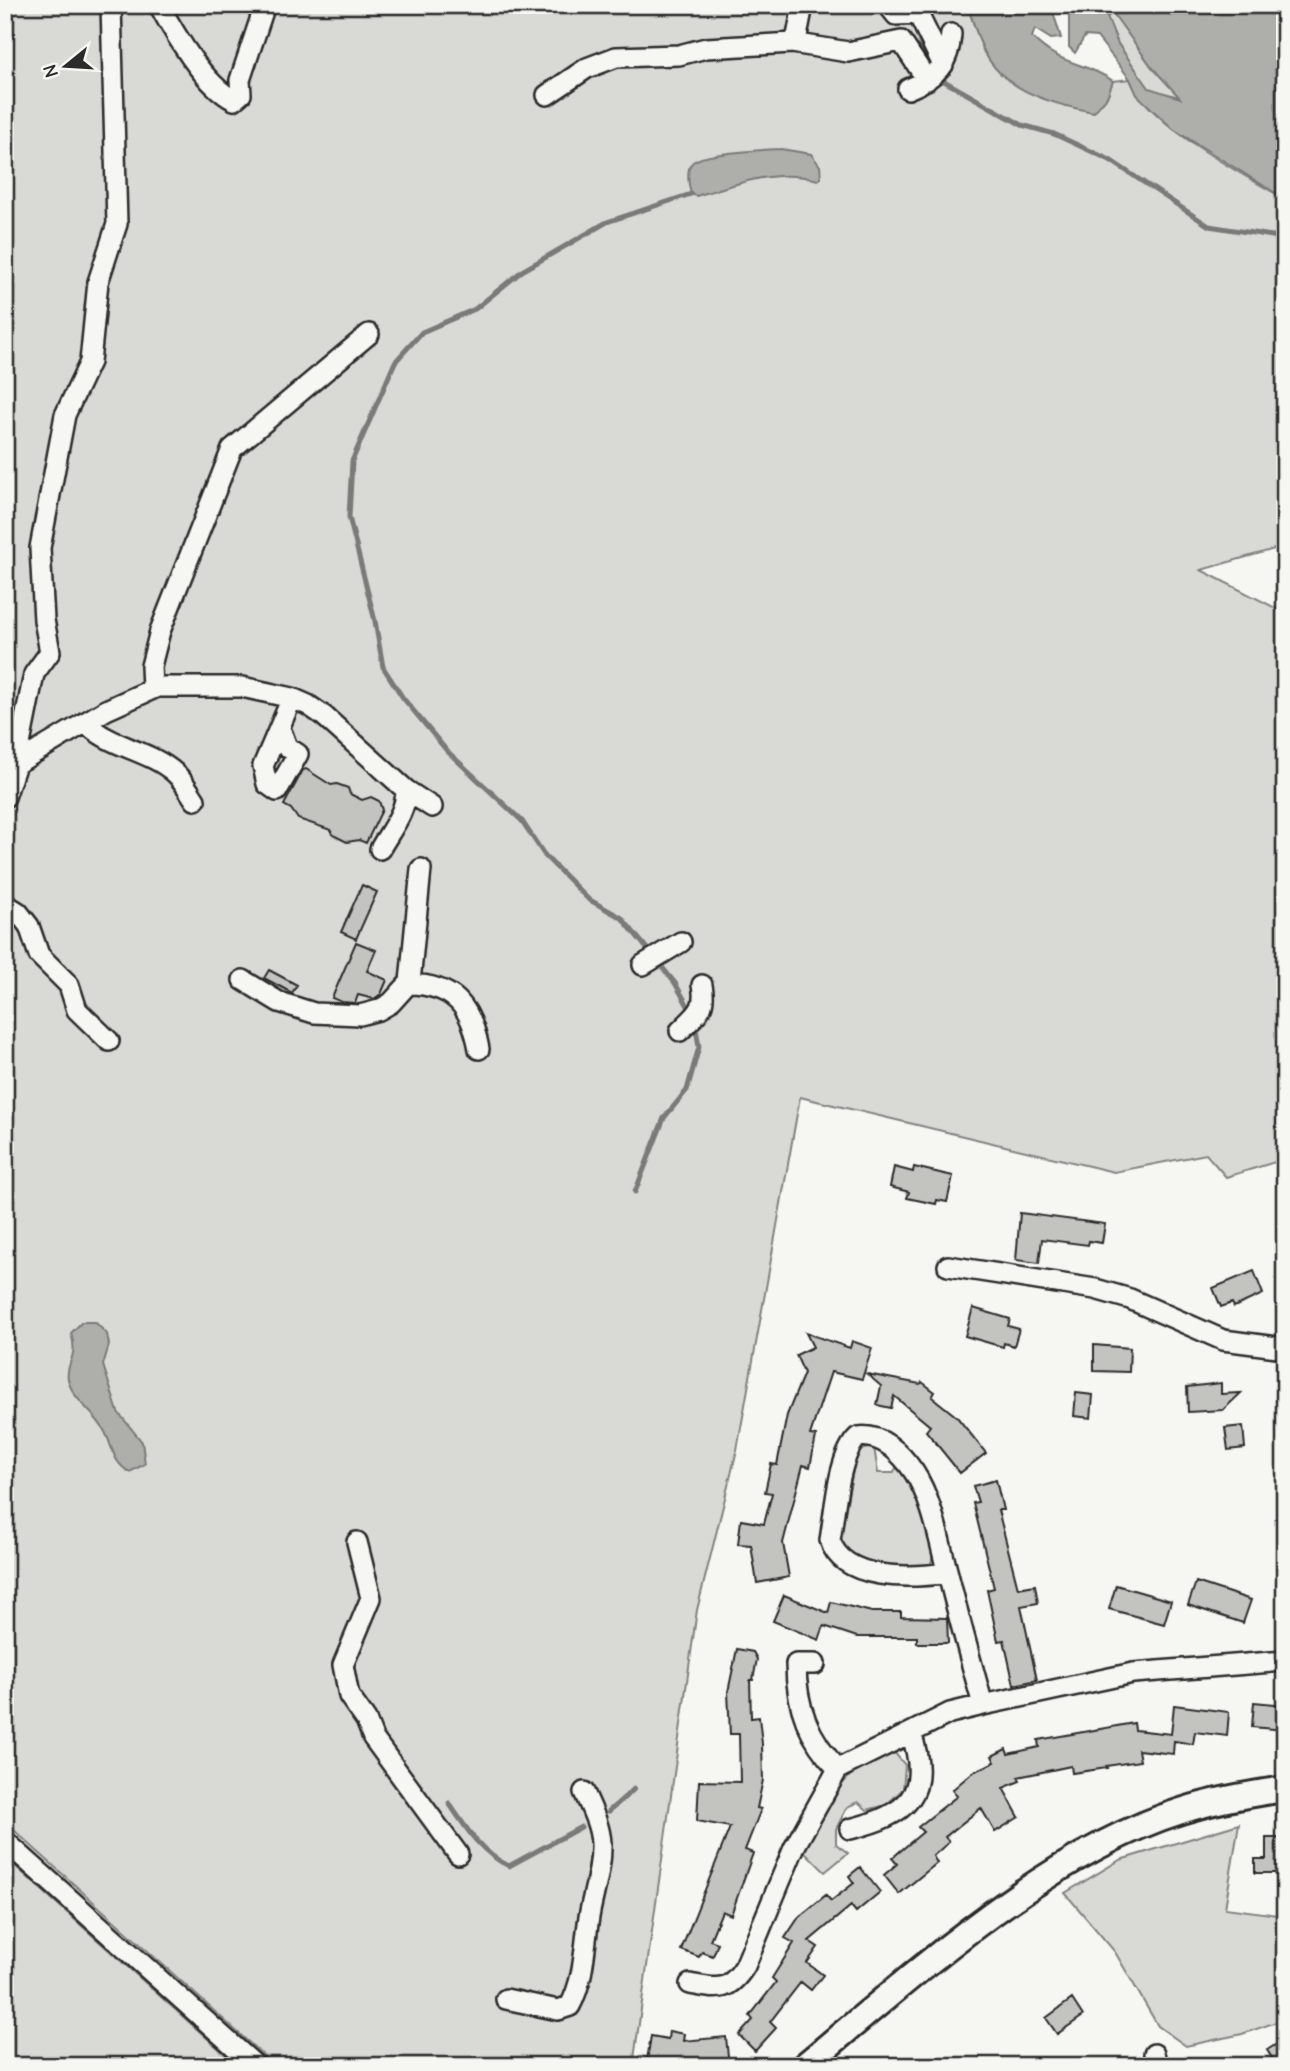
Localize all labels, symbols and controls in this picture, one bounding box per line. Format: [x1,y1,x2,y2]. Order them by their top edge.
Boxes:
north arrow [32,32,102,102]
text: N [38,62,63,80]

